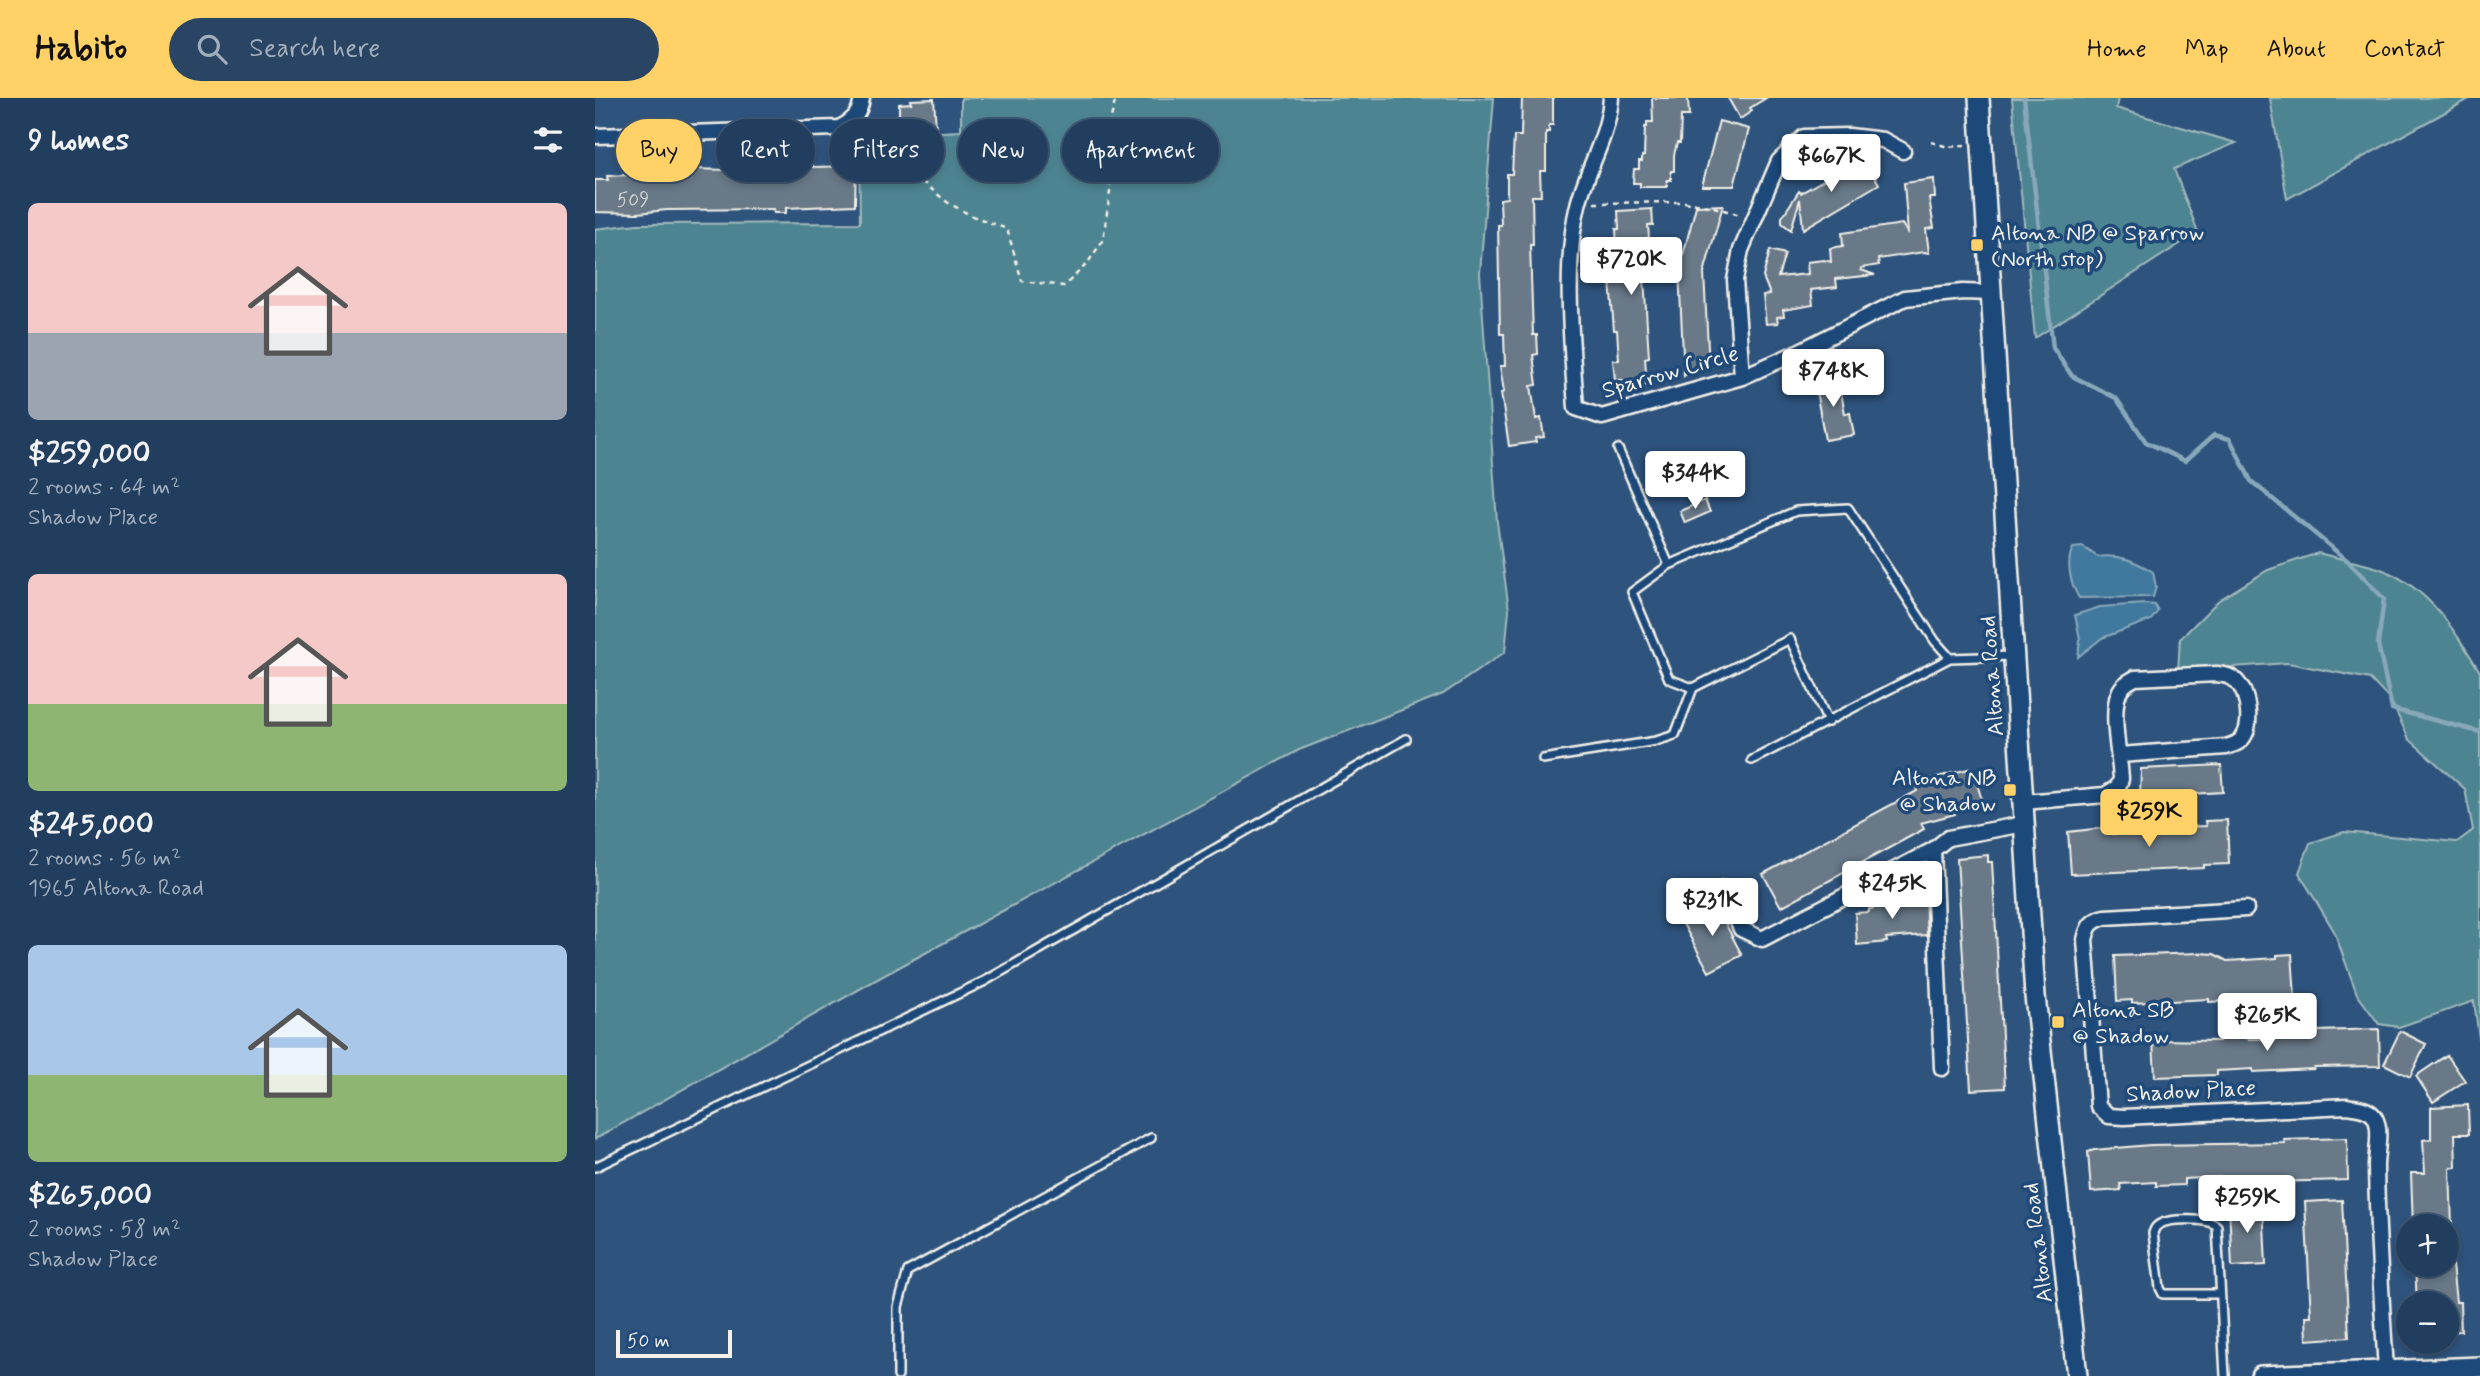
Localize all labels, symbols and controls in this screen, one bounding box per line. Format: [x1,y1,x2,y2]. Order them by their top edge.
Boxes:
search box [169,18,659,81]
text: Habito [35,27,127,71]
icon: search [193,30,231,68]
text: Search here [249,32,380,66]
text: Home [2087,34,2147,65]
text: Map [2185,34,2229,65]
text: About [2267,34,2326,65]
text: Contact [2364,34,2445,65]
chip: Buy [616,119,702,182]
chip: Rent [716,119,815,182]
chip: Filters [829,119,944,182]
chip: New [958,119,1048,182]
chip: Apartment [1062,119,1219,182]
text: 9 homes [28,121,129,160]
icon: filters [529,121,567,159]
pin: $667K [1782,134,1880,194]
text: $667K [1797,142,1865,172]
house number: 509 [617,188,649,213]
place label: Altona NB @ Sparrow (North stop) [1991,219,2204,275]
marker: Altona NB @ Sparrow (North stop) [1969,237,1985,253]
pin: $720K [1582,238,1680,297]
text: $720K [1596,245,1666,275]
icon: home [235,248,361,374]
street label: Sparrow Circle [1599,339,1742,407]
pin: $748K [1784,350,1882,409]
text: $748K [1798,357,1868,387]
text: $259,000 [28,434,151,473]
pin: $344K [1646,452,1744,511]
text: $344K [1661,459,1729,489]
text: 2 rooms · 64 m² [28,473,180,503]
text: Shadow Place [28,503,158,533]
street label: Altona Road [1974,614,2012,737]
icon: home [235,619,361,745]
place label: Altona NB @ Shadow [1892,764,1996,820]
marker: Altona NB @ Shadow [2002,782,2018,798]
pin: $259K [2100,790,2198,849]
text: $259K [2116,797,2182,827]
text: $245,000 [28,805,154,844]
text: 2 rooms · 56 m² [28,844,181,874]
pin: $245K [1843,862,1941,921]
text: $245K [1858,869,1926,899]
text: 1965 Altona Road [28,874,204,904]
pin: $231K [1663,878,1761,938]
text: $231K [1682,886,1742,916]
icon: home [235,990,361,1116]
pin: $265K [2218,993,2316,1053]
place label: Altona SB @ Shadow [2072,996,2174,1052]
text: $265K [2234,1001,2300,1031]
marker: Altona SB @ Shadow [2050,1014,2066,1030]
street label: Shadow Place [2125,1074,2257,1110]
text: $265,000 [28,1176,152,1215]
pin: $259K [2198,1176,2296,1235]
street label: Altona Road [2017,1181,2061,1305]
text: $259K [2214,1183,2280,1213]
map controls [2396,1214,2459,1354]
button: + [2396,1214,2459,1277]
text: 2 rooms · 58 m² [28,1215,181,1245]
text: Shadow Place [28,1245,158,1275]
button: − [2396,1291,2459,1354]
scale bar [616,1327,731,1359]
text: 50 m [627,1329,670,1354]

